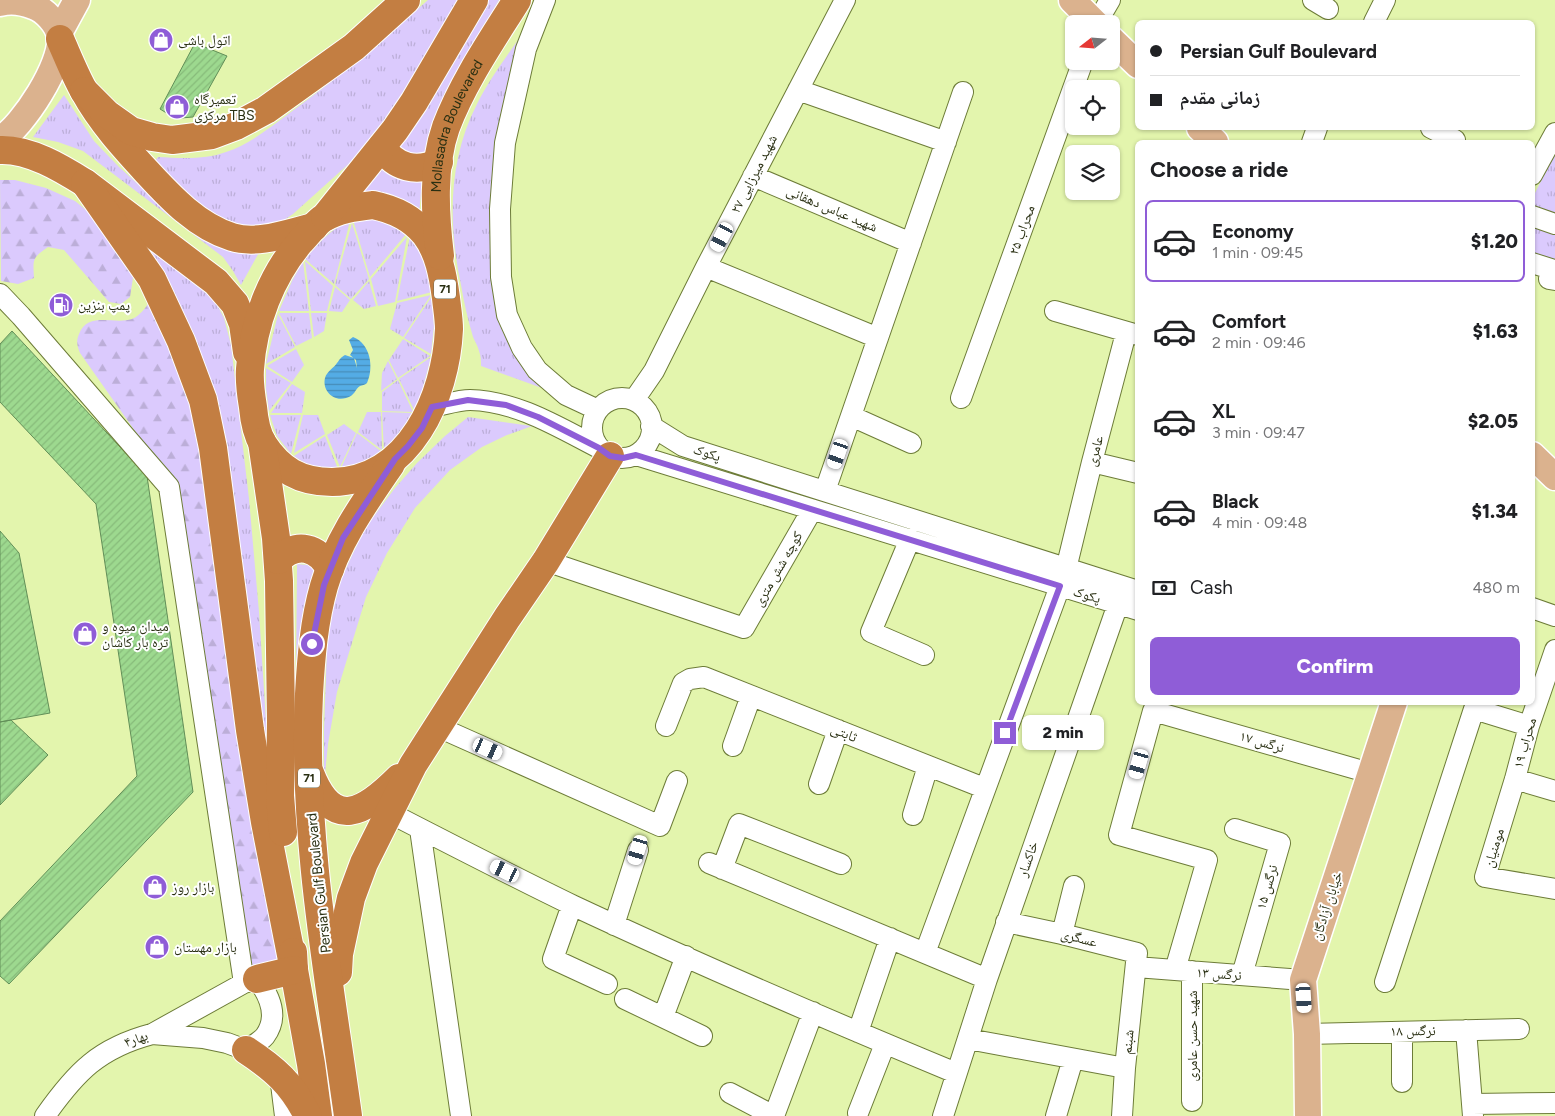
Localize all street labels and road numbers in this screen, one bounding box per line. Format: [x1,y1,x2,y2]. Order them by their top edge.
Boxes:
street label: Mollasadra Boulevared [427,57,486,193]
street label: شهید میرزایی ۲۷ [727,132,781,216]
street label: شهید عباس دهقانی [784,182,880,236]
street label: محراب ۲۵ [1005,203,1039,257]
road number: 71 [434,280,456,298]
street label: عامری [1083,434,1107,468]
street label: پکوک [691,441,723,466]
street label: کوچه شش متری [750,528,806,609]
street label: پکوک [1071,583,1103,607]
street label: محراب ۱۹ [1510,716,1540,770]
street label: ثابتی [828,720,860,746]
street label: نرگس ۱۷ [1238,728,1286,756]
road number: 71 [298,768,320,788]
street label: Persian Gulf Boulevard [303,812,335,954]
street label: مومنیان [1480,826,1508,870]
street label: خاکسار [1014,839,1042,880]
street label: نرگس ۱۵ [1253,863,1281,911]
street label: خیابان آزادگان [1308,869,1346,943]
street label: عسگری [1059,925,1099,951]
street label: نرگس ۱۳ [1196,964,1242,984]
street label: شهید حسن عامری [1184,991,1201,1081]
street label: نرگس ۱۸ [1390,1022,1436,1040]
street label: بهار۴ [122,1027,150,1051]
street label: شبنم [1118,1029,1139,1055]

